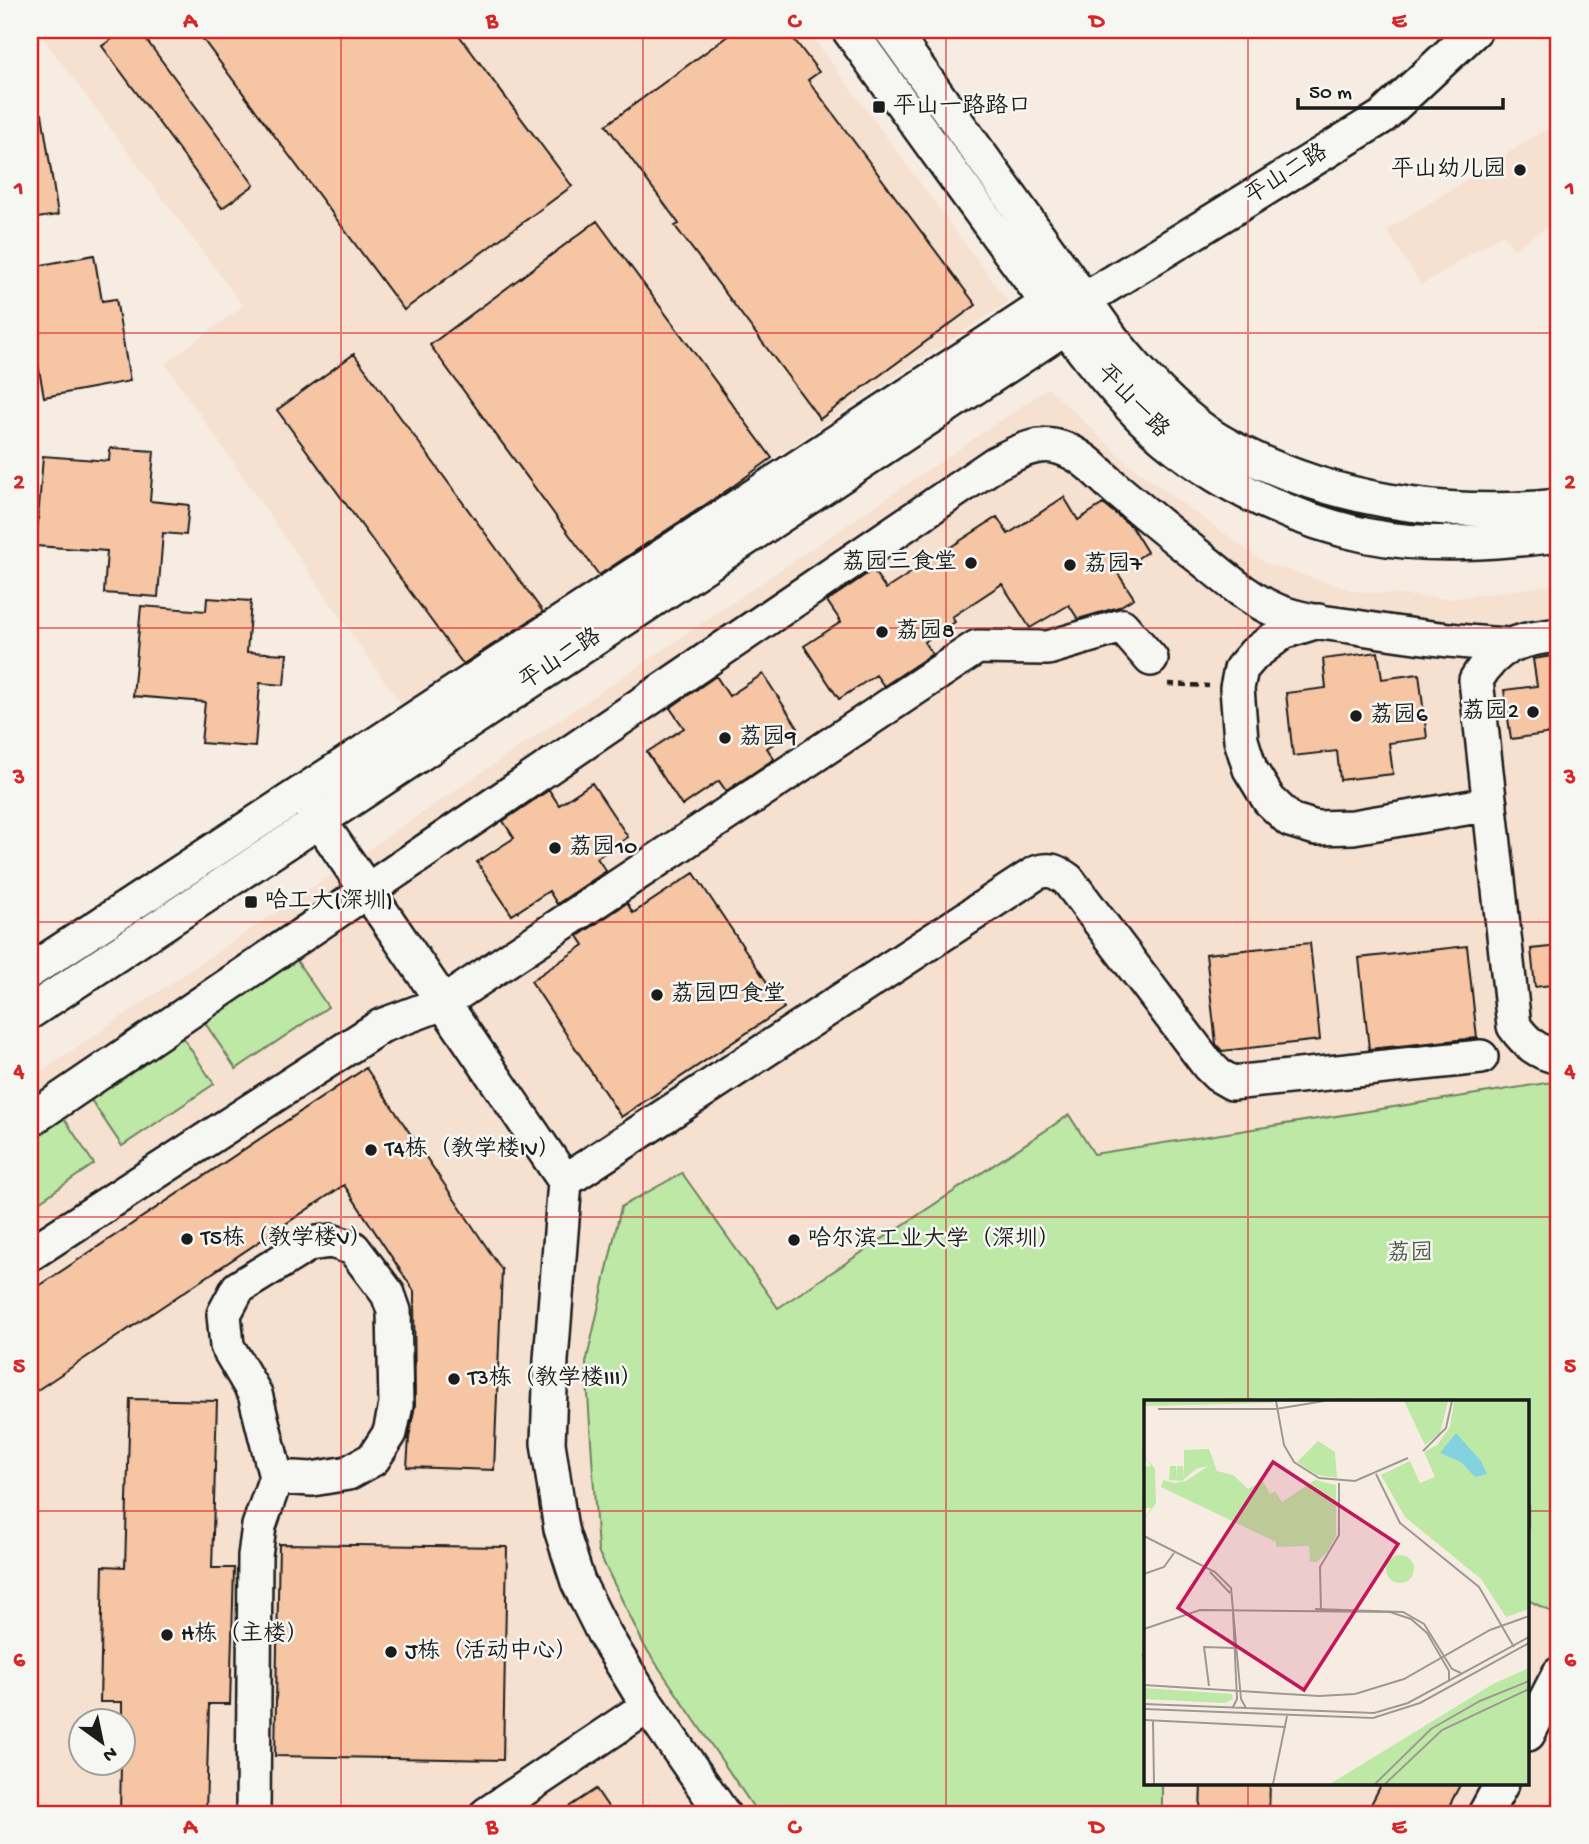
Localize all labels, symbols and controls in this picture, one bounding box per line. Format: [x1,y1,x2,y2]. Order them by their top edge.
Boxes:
text: A [182,9,198,36]
text: B [485,9,499,36]
text: C [788,9,803,36]
text: D [1088,9,1106,36]
text: E [1392,9,1408,36]
scale bar [1298,66,1503,110]
text: 50 m [1309,82,1352,107]
place label: 平山一路路口 [893,93,1031,121]
marker: 平山一路路口 [871,99,887,115]
street label: 平山二路 [1240,138,1333,211]
place label: 平山幼儿园 [1391,156,1506,184]
marker: 平山幼儿园 [1512,162,1528,178]
text: 1 [13,176,24,203]
text: 1 [1564,176,1575,203]
street label: 平山一路 [1090,359,1174,444]
text: 2 [13,470,25,497]
text: 2 [1564,470,1576,497]
place label: 荔园三食堂 [842,549,957,577]
place label: 荔园7 [1084,551,1143,579]
marker: 荔园三食堂 [963,555,979,571]
marker: 荔园7 [1062,557,1078,573]
place label: 荔园8 [896,618,955,646]
street label: 平山二路 [515,623,607,696]
marker: 荔园8 [874,624,890,640]
place label: 荔园2 [1462,698,1519,726]
place label: 荔园6 [1370,702,1428,730]
marker: 荔园2 [1525,704,1541,720]
marker: 荔园6 [1348,708,1364,724]
place label: 荔园9 [739,724,797,752]
marker: 荔园9 [717,730,733,746]
text: 3 [12,765,25,792]
text: 3 [1563,765,1576,792]
place label: 荔园10 [569,834,637,862]
marker: 荔园10 [547,840,563,856]
place label: 哈工大(深圳) [265,888,393,916]
marker: 哈工大(深圳) [243,894,259,910]
place label: 荔园四食堂 [671,981,786,1009]
marker: 荔园四食堂 [649,987,665,1003]
text: 4 [13,1059,25,1086]
text: 4 [1564,1059,1576,1086]
place label: T4栋（教学楼IV） [383,1136,561,1164]
marker: T4栋（教学楼IV） [363,1142,379,1158]
place label: T5栋（教学楼V） [199,1225,373,1253]
place label: 哈尔滨工业大学（深圳） [808,1226,1061,1254]
marker: T5栋（教学楼V） [179,1231,195,1247]
marker: 哈尔滨工业大学（深圳） [786,1232,802,1248]
park label: 荔园 [1387,1240,1433,1268]
text: 5 [13,1354,25,1381]
text: 5 [1564,1354,1576,1381]
place label: T3栋（教学楼III） [466,1365,643,1393]
marker: T3栋（教学楼III） [446,1371,462,1387]
inset map [1144,1400,1530,1784]
place label: H栋（主楼） [181,1621,309,1649]
marker: H栋（主楼） [159,1627,175,1643]
place label: J栋（活动中心） [405,1638,578,1666]
marker: J栋（活动中心） [383,1644,399,1660]
text: 6 [13,1648,26,1675]
text: 6 [1564,1648,1577,1675]
north arrow [66,1708,136,1778]
text: N [98,1740,121,1766]
text: A [182,1815,198,1842]
text: B [485,1815,499,1842]
text: C [788,1815,803,1842]
text: D [1088,1815,1106,1842]
text: E [1392,1815,1408,1842]

